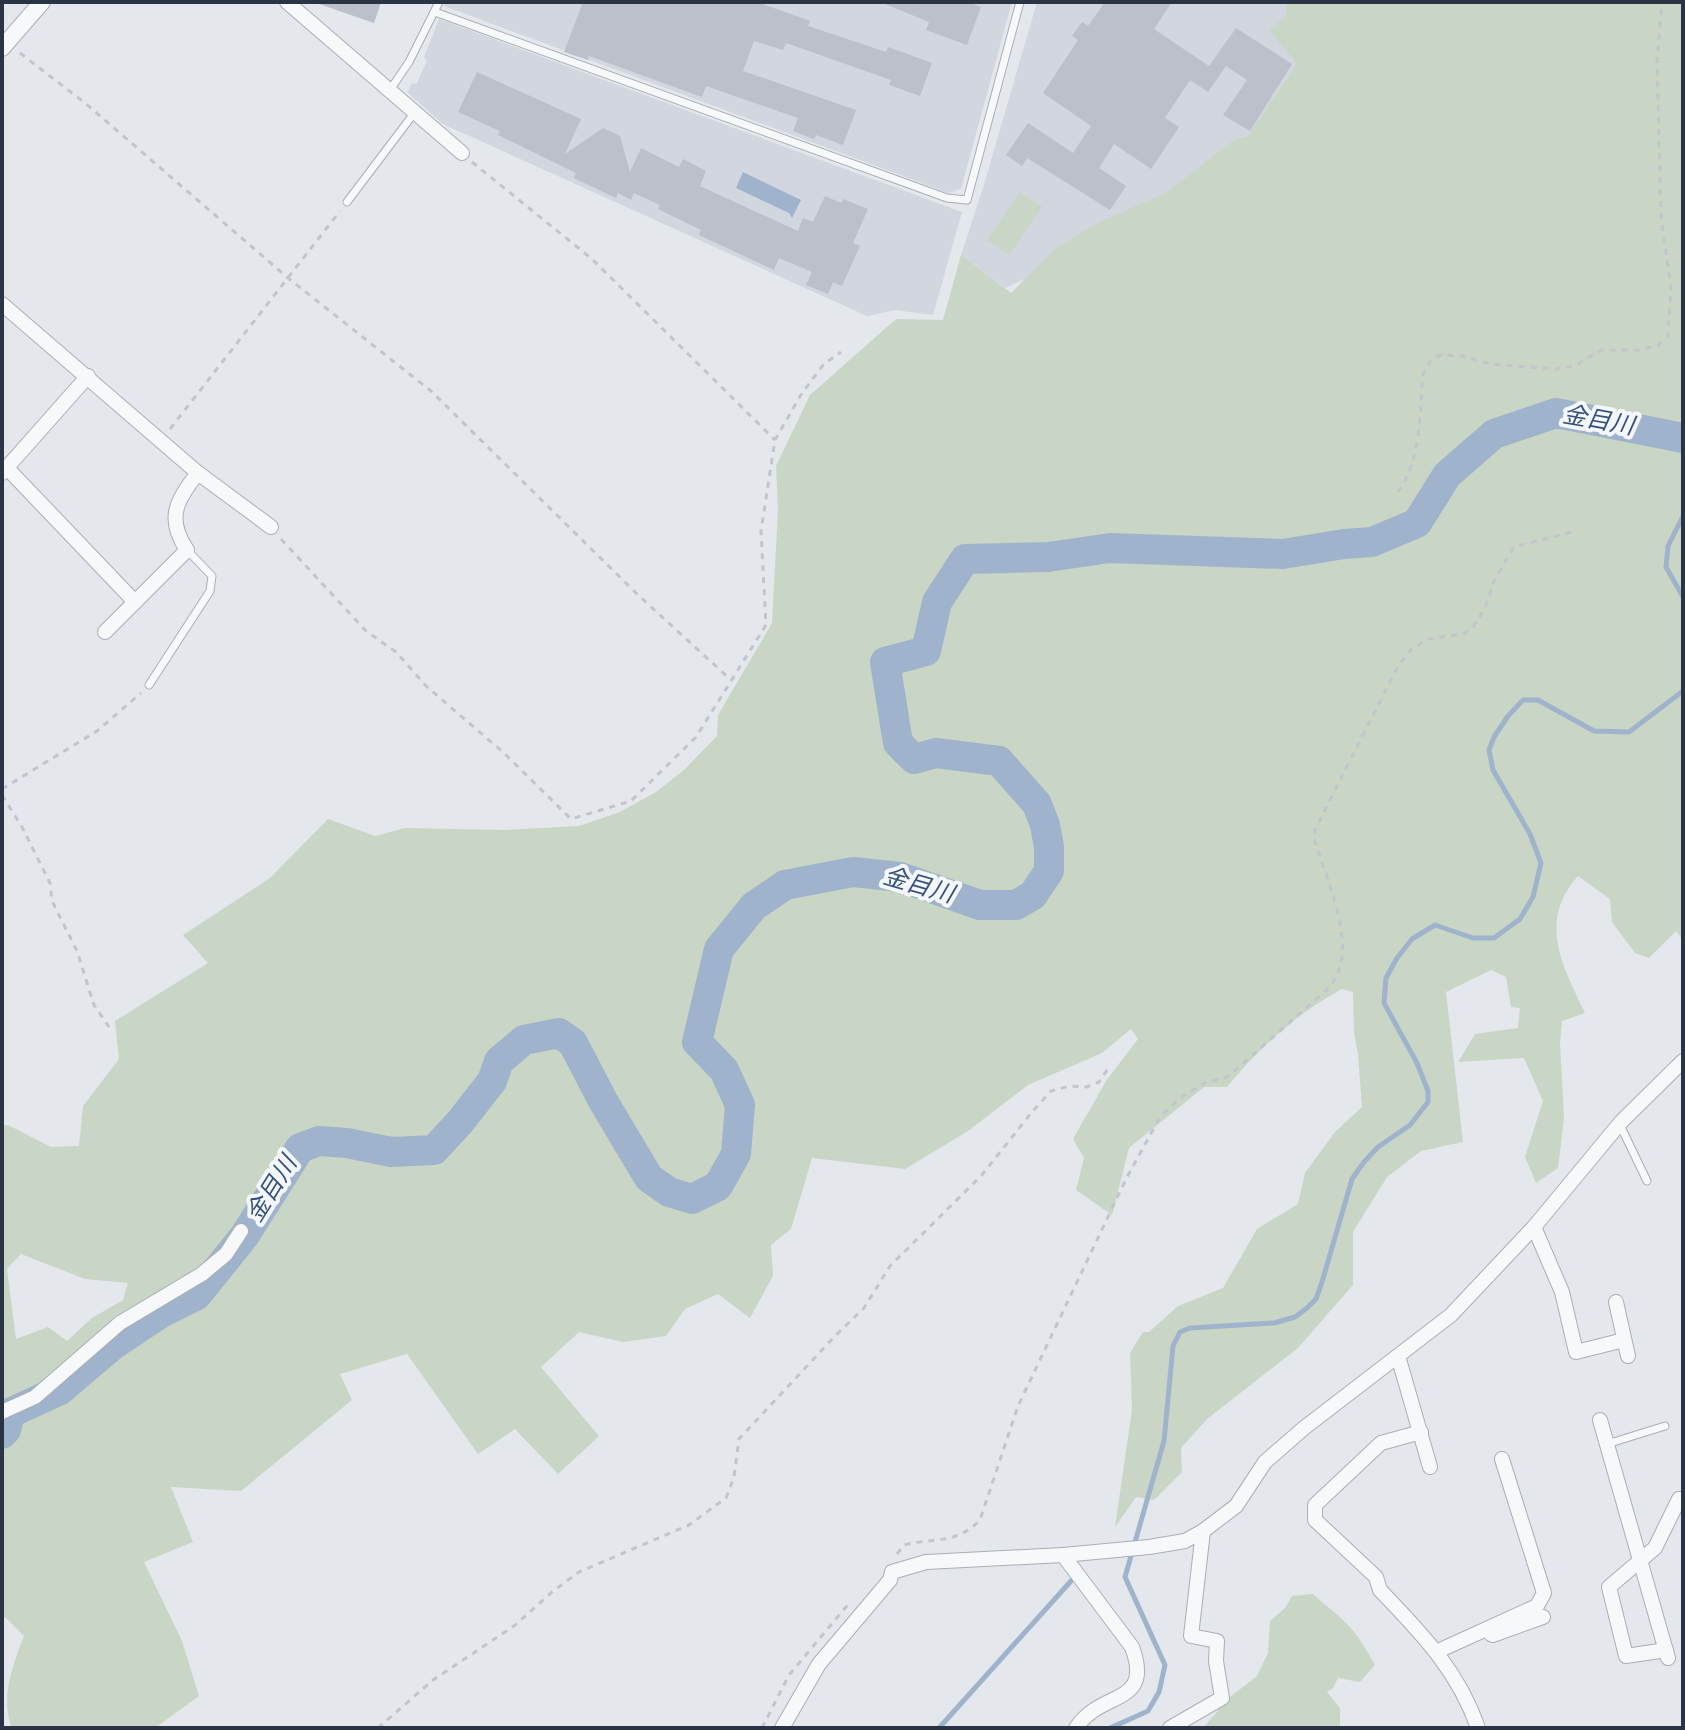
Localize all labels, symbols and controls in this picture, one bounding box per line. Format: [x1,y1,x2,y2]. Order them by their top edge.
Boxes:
water label: 金目川 [1560,401,1639,444]
water label: 金目川 [879,863,960,912]
water label: 金目川 [241,1149,306,1228]

